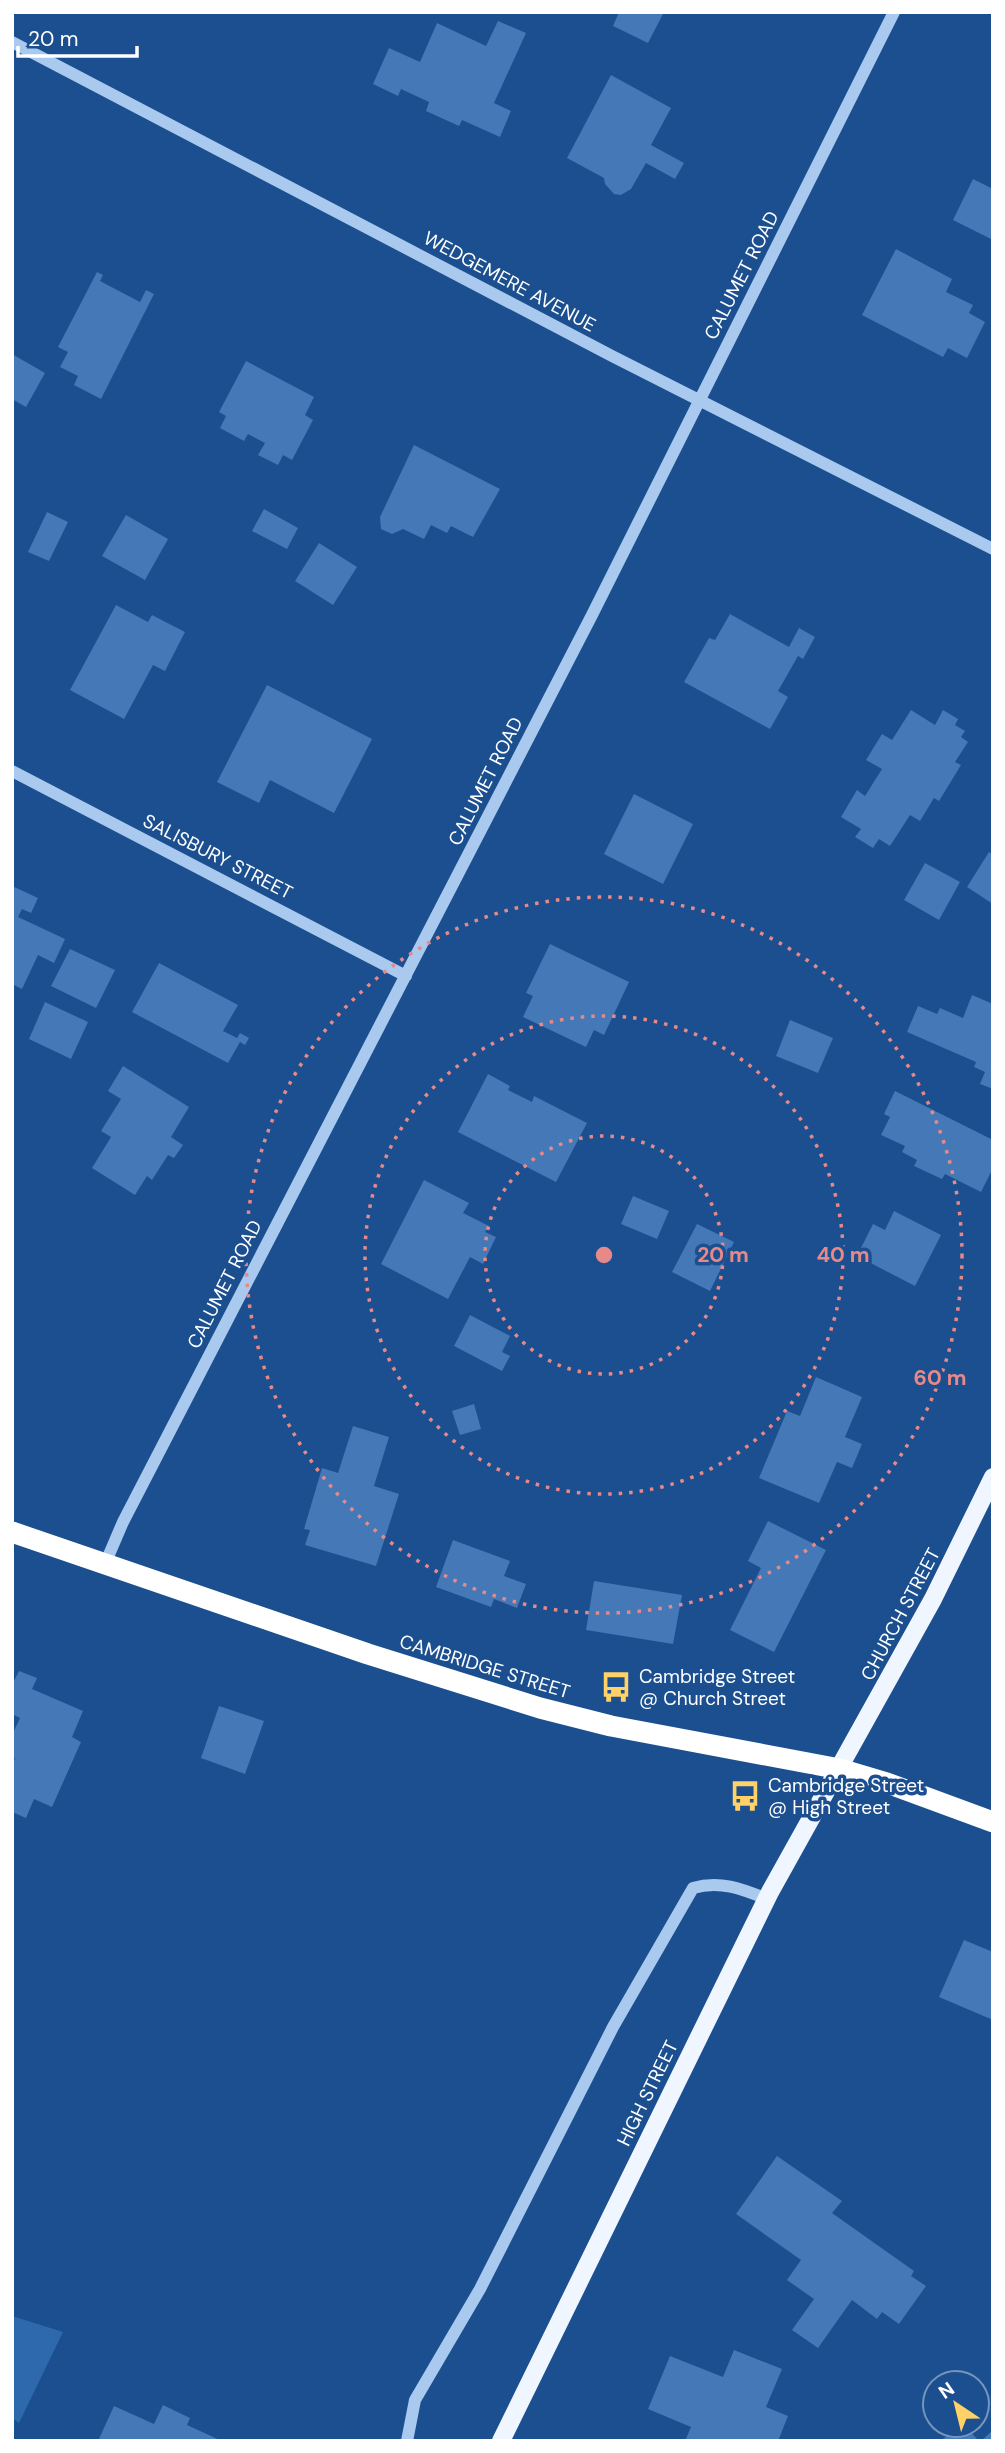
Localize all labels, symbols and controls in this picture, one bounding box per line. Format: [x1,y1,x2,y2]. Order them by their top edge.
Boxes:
scale bar [18,14,136,58]
text: 20 m [28,25,79,53]
street label: CALUMET ROAD [698,207,785,344]
street label: WEDGEMERE AVENUE [419,225,600,337]
street label: CALUMET ROAD [442,713,529,850]
street label: SALISBURY STREET [139,808,297,905]
street label: CALUMET ROAD [181,1216,268,1353]
text: 20 m [697,1241,749,1269]
text: 40 m [816,1241,870,1269]
centre of rings [592,1243,616,1267]
text: 60 m [914,1364,966,1392]
street label: CHURCH STREET [855,1543,946,1685]
street label: CAMBRIDGE STREET [397,1629,574,1704]
place label: Cambridge Street @ Church Street [639,1664,795,1711]
bus stop icon: Cambridge Street @ Church Street [599,1670,633,1704]
place label: Cambridge Street @ High Street [768,1773,924,1820]
bus stop icon: Cambridge Street @ High Street [728,1779,762,1813]
street label: HIGH STREET [611,2036,684,2150]
north arrow [921,2369,991,2439]
text: N [934,2376,959,2405]

